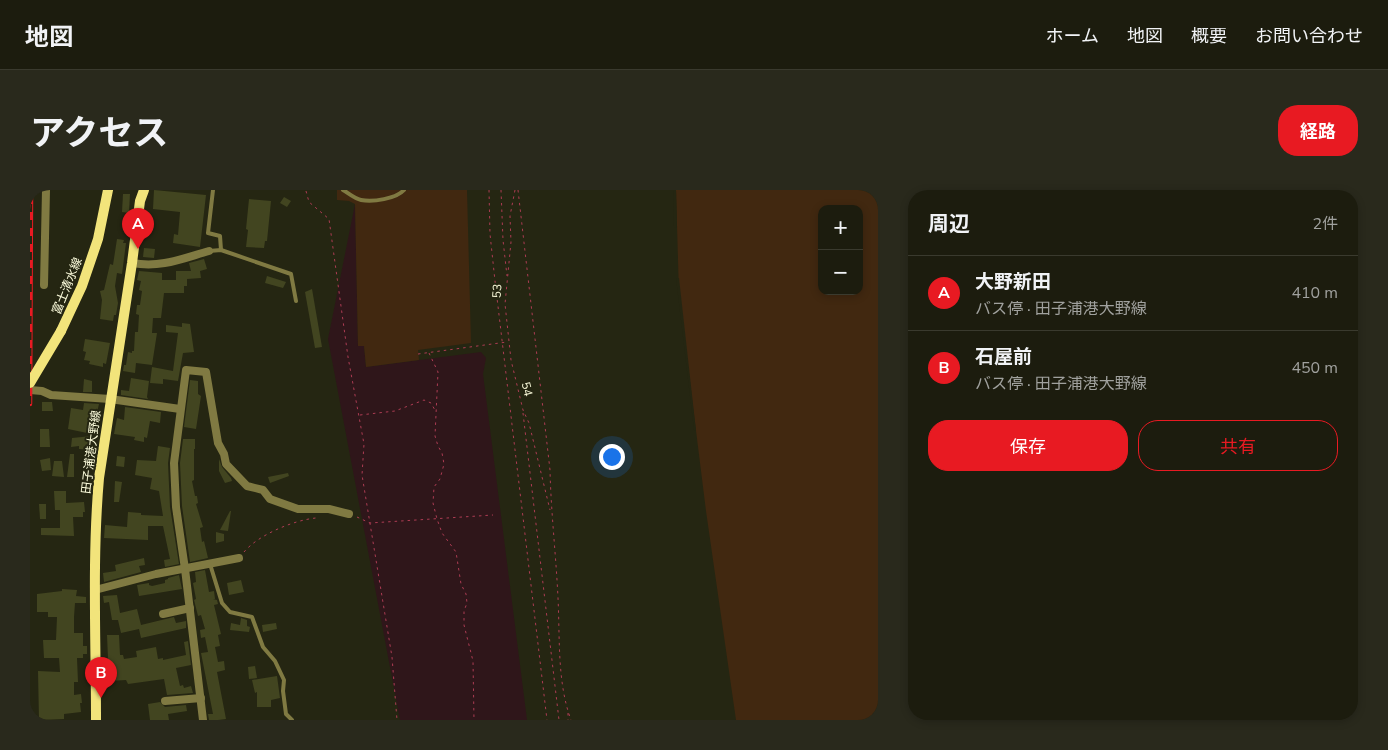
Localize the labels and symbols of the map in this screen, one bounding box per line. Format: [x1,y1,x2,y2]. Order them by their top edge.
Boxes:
pin: A [122,208,154,249]
street label: 富士清水線 [48,255,86,317]
street label: 53 [489,283,505,299]
street label: 54 [517,380,537,398]
street label: 田子浦港大野線 [78,409,104,495]
your location [599,444,625,470]
pin: B [85,657,117,698]

